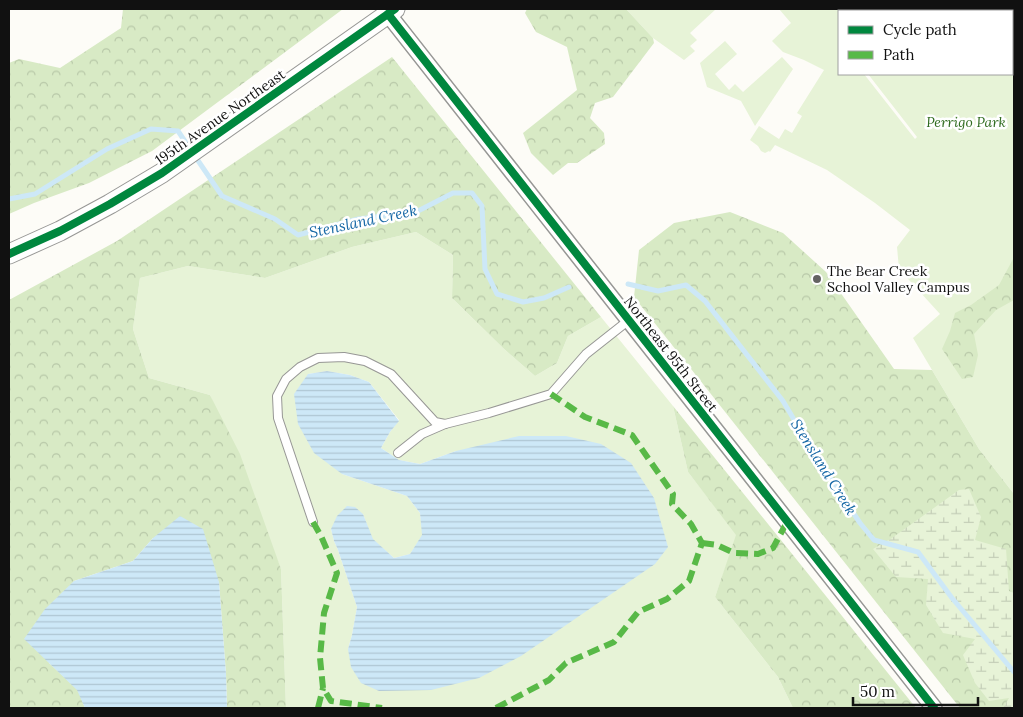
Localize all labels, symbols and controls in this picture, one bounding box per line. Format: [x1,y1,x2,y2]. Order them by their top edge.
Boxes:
legend [838,10,1013,75]
text: Cycle path [883,20,957,39]
text: Path [883,45,914,64]
street label: 195th Avenue Northeast [151,65,289,169]
park label: Perrigo Park [926,113,1006,131]
water label: Stensland Creek [307,200,419,242]
place label: The Bear Creek School Valley Campus [827,262,970,296]
marker: The Bear Creek School Valley Campus [811,273,823,285]
street label: Northeast 95th Street [620,293,722,416]
water label: Stensland Creek [787,415,861,519]
scale bar [853,674,978,706]
text: 50 m [860,682,895,701]

